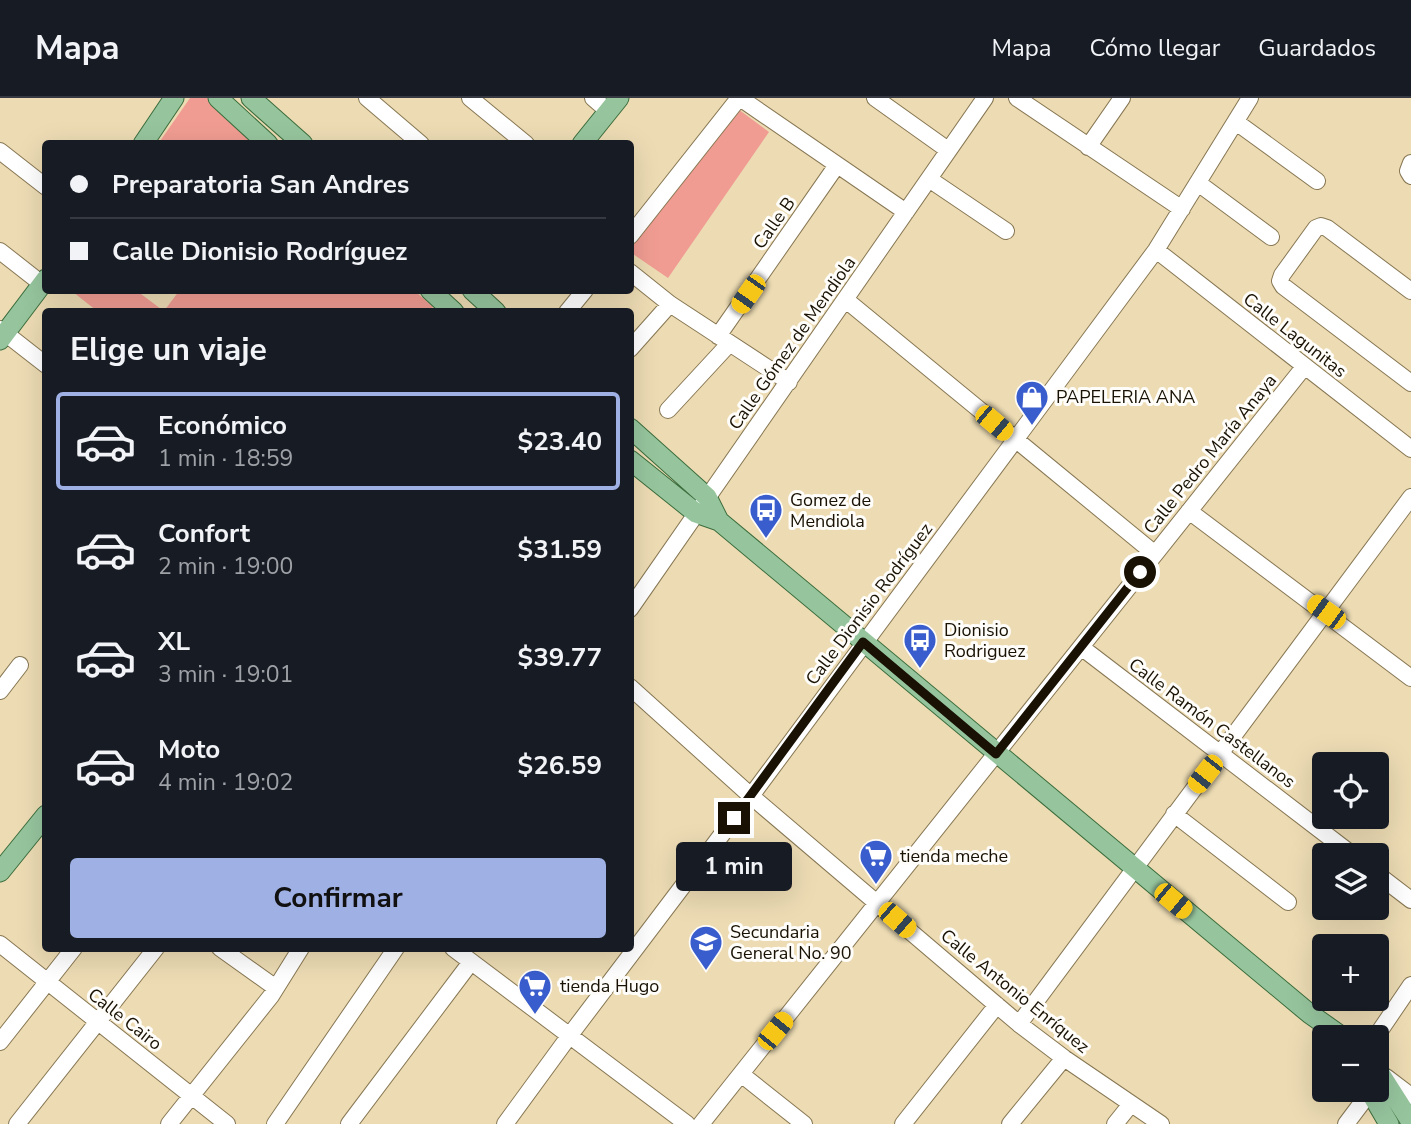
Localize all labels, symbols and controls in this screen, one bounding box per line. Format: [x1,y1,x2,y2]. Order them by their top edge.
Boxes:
text: Mapa [35,26,120,71]
text: Mapa [991,32,1051,64]
text: Cómo llegar [1089,32,1220,64]
text: Guardados [1258,32,1376,64]
text: Preparatoria San Andres [112,167,410,202]
street label: Calle B [747,192,801,254]
text: Calle Dionisio Rodríguez [112,234,407,269]
street label: Calle Gómez de Mendiola [723,252,861,434]
car [728,271,769,317]
street label: Calle Lagunitas [1238,287,1352,383]
text: Elige un viaje [70,328,267,371]
street label: Calle Pedro María Anaya [1138,369,1282,539]
shop icon: PAPELERIA ANA [1013,378,1051,427]
place label: PAPELERIA ANA [1056,385,1195,409]
car [972,401,1017,445]
text: Económico [158,408,287,443]
icon: car [74,410,137,473]
text: $23.40 [518,424,602,459]
text: 1 min · 18:59 [158,443,293,474]
place label: Gomez de Mendiola [790,488,871,533]
bus stop icon: Gomez de Mendiola [747,491,785,540]
text: Confort [158,516,250,551]
icon: car [74,518,137,581]
street label: Calle Dionisio Rodríguez [800,518,938,690]
text: $31.59 [518,532,602,567]
text: 2 min · 19:00 [158,551,293,582]
route start [1124,556,1156,588]
car [1303,591,1350,633]
place label: Dionisio Rodriguez [944,618,1025,663]
bus stop icon: Dionisio Rodriguez [901,621,939,670]
text: XL [158,624,190,659]
icon: car [74,626,137,689]
text: $39.77 [518,640,602,675]
street label: Calle Ramón Castellanos [1124,652,1300,794]
text: 3 min · 19:01 [158,659,293,690]
text: Moto [158,732,220,767]
icon: car [74,734,137,797]
text: $26.59 [518,748,602,783]
car [1184,751,1227,797]
map controls [1312,752,1389,1102]
button: locate [1312,752,1389,829]
text: 4 min · 19:02 [158,767,293,798]
route end [718,802,750,834]
supermarket icon: tienda meche [857,837,895,886]
callout: 1 min [676,842,792,892]
button: layers [1312,843,1389,920]
place label: tienda meche [900,844,1008,868]
text: 1 min [704,851,764,882]
button: Confirmar [70,858,606,938]
car [1151,879,1196,923]
car [875,898,920,942]
place label: Secundaria General No. 90 [730,920,852,965]
school or university icon: Secundaria General No. 90 [687,923,725,972]
street label: Calle Antonio Enríquez [936,924,1094,1058]
button: + [1312,934,1389,1011]
supermarket icon: tienda Hugo [516,967,554,1016]
place label: tienda Hugo [560,974,659,998]
street label: Calle Cairo [83,982,167,1056]
car [754,1008,797,1054]
button: − [1312,1025,1389,1102]

